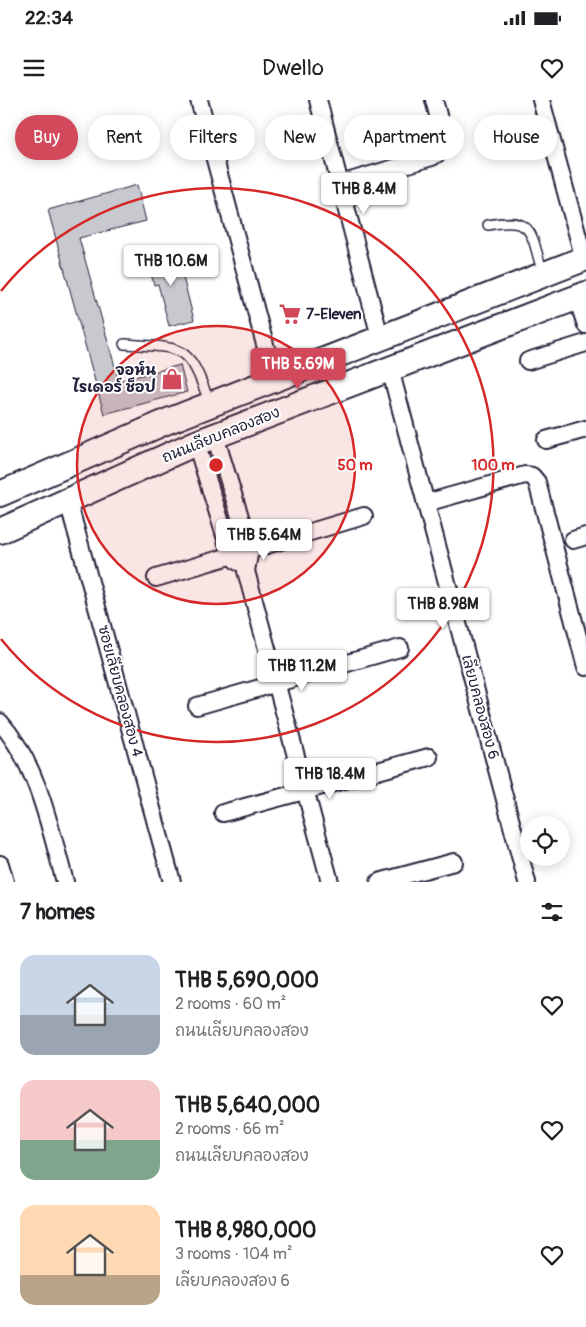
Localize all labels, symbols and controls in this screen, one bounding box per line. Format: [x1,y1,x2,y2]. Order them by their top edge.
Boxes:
text: 22:34 [25,6,73,30]
icon: menu [20,54,48,82]
text: Dwello [262,54,324,82]
icon: heart [538,54,566,82]
chip: Buy [15,115,78,160]
chip: Rent [88,115,160,160]
chip: Filters [170,115,255,160]
chip: New [265,115,334,160]
chip: Apartment [344,115,464,160]
chip: House [474,115,557,160]
pin: THB 8.4M [312,172,416,215]
text: THB 8.4M [332,179,396,199]
pin: THB 10.6M [114,244,228,287]
text: THB 10.6M [134,251,208,271]
supermarket icon: 7-Eleven [277,301,303,327]
place label: 7-Eleven [306,305,362,324]
pin: THB 5.69M [241,348,355,390]
text: THB 5.69M [262,354,334,374]
place label: จอห์น ไรเดอร์ ช็อป [71,360,156,397]
shop icon: จอห์น ไรเดอร์ ช็อป [159,366,185,392]
street label: ถนนเลียบคลองสอง [159,403,283,467]
centre of rings [207,456,225,474]
text: 50 m [338,456,372,475]
text: 100 m [472,456,514,475]
pin: THB 5.64M [207,518,321,561]
text: THB 5.64M [227,525,301,545]
pin: THB 8.98M [386,588,500,630]
text: THB 8.98M [408,594,478,614]
street label: ซอยเลียบคลองสอง 4 [93,623,147,759]
pin: THB 11.2M [245,650,359,692]
street label: เลียบคลองสอง 6 [457,653,503,761]
text: THB 11.2M [268,656,336,676]
pin: THB 18.4M [273,758,387,800]
text: THB 18.4M [295,764,365,784]
map controls [520,816,570,866]
button: locate [520,816,570,866]
icon: filters [538,898,566,926]
text: 7 homes [20,899,95,926]
text: THB 5,690,000 [175,967,319,994]
icon: home [60,975,120,1035]
icon: heart [538,991,566,1019]
text: 2 rooms · 60 m² [175,994,286,1014]
text: ถนนเลียบคลองสอง [175,1021,309,1041]
text: THB 5,640,000 [175,1092,320,1119]
icon: home [60,1100,120,1160]
icon: heart [538,1116,566,1144]
text: 2 rooms · 66 m² [175,1119,285,1139]
text: ถนนเลียบคลองสอง [175,1146,309,1166]
text: THB 8,980,000 [175,1217,316,1244]
icon: home [60,1225,120,1285]
icon: heart [538,1241,566,1269]
text: 3 rooms · 104 m² [175,1244,292,1264]
text: เลียบคลองสอง 6 [175,1271,290,1291]

